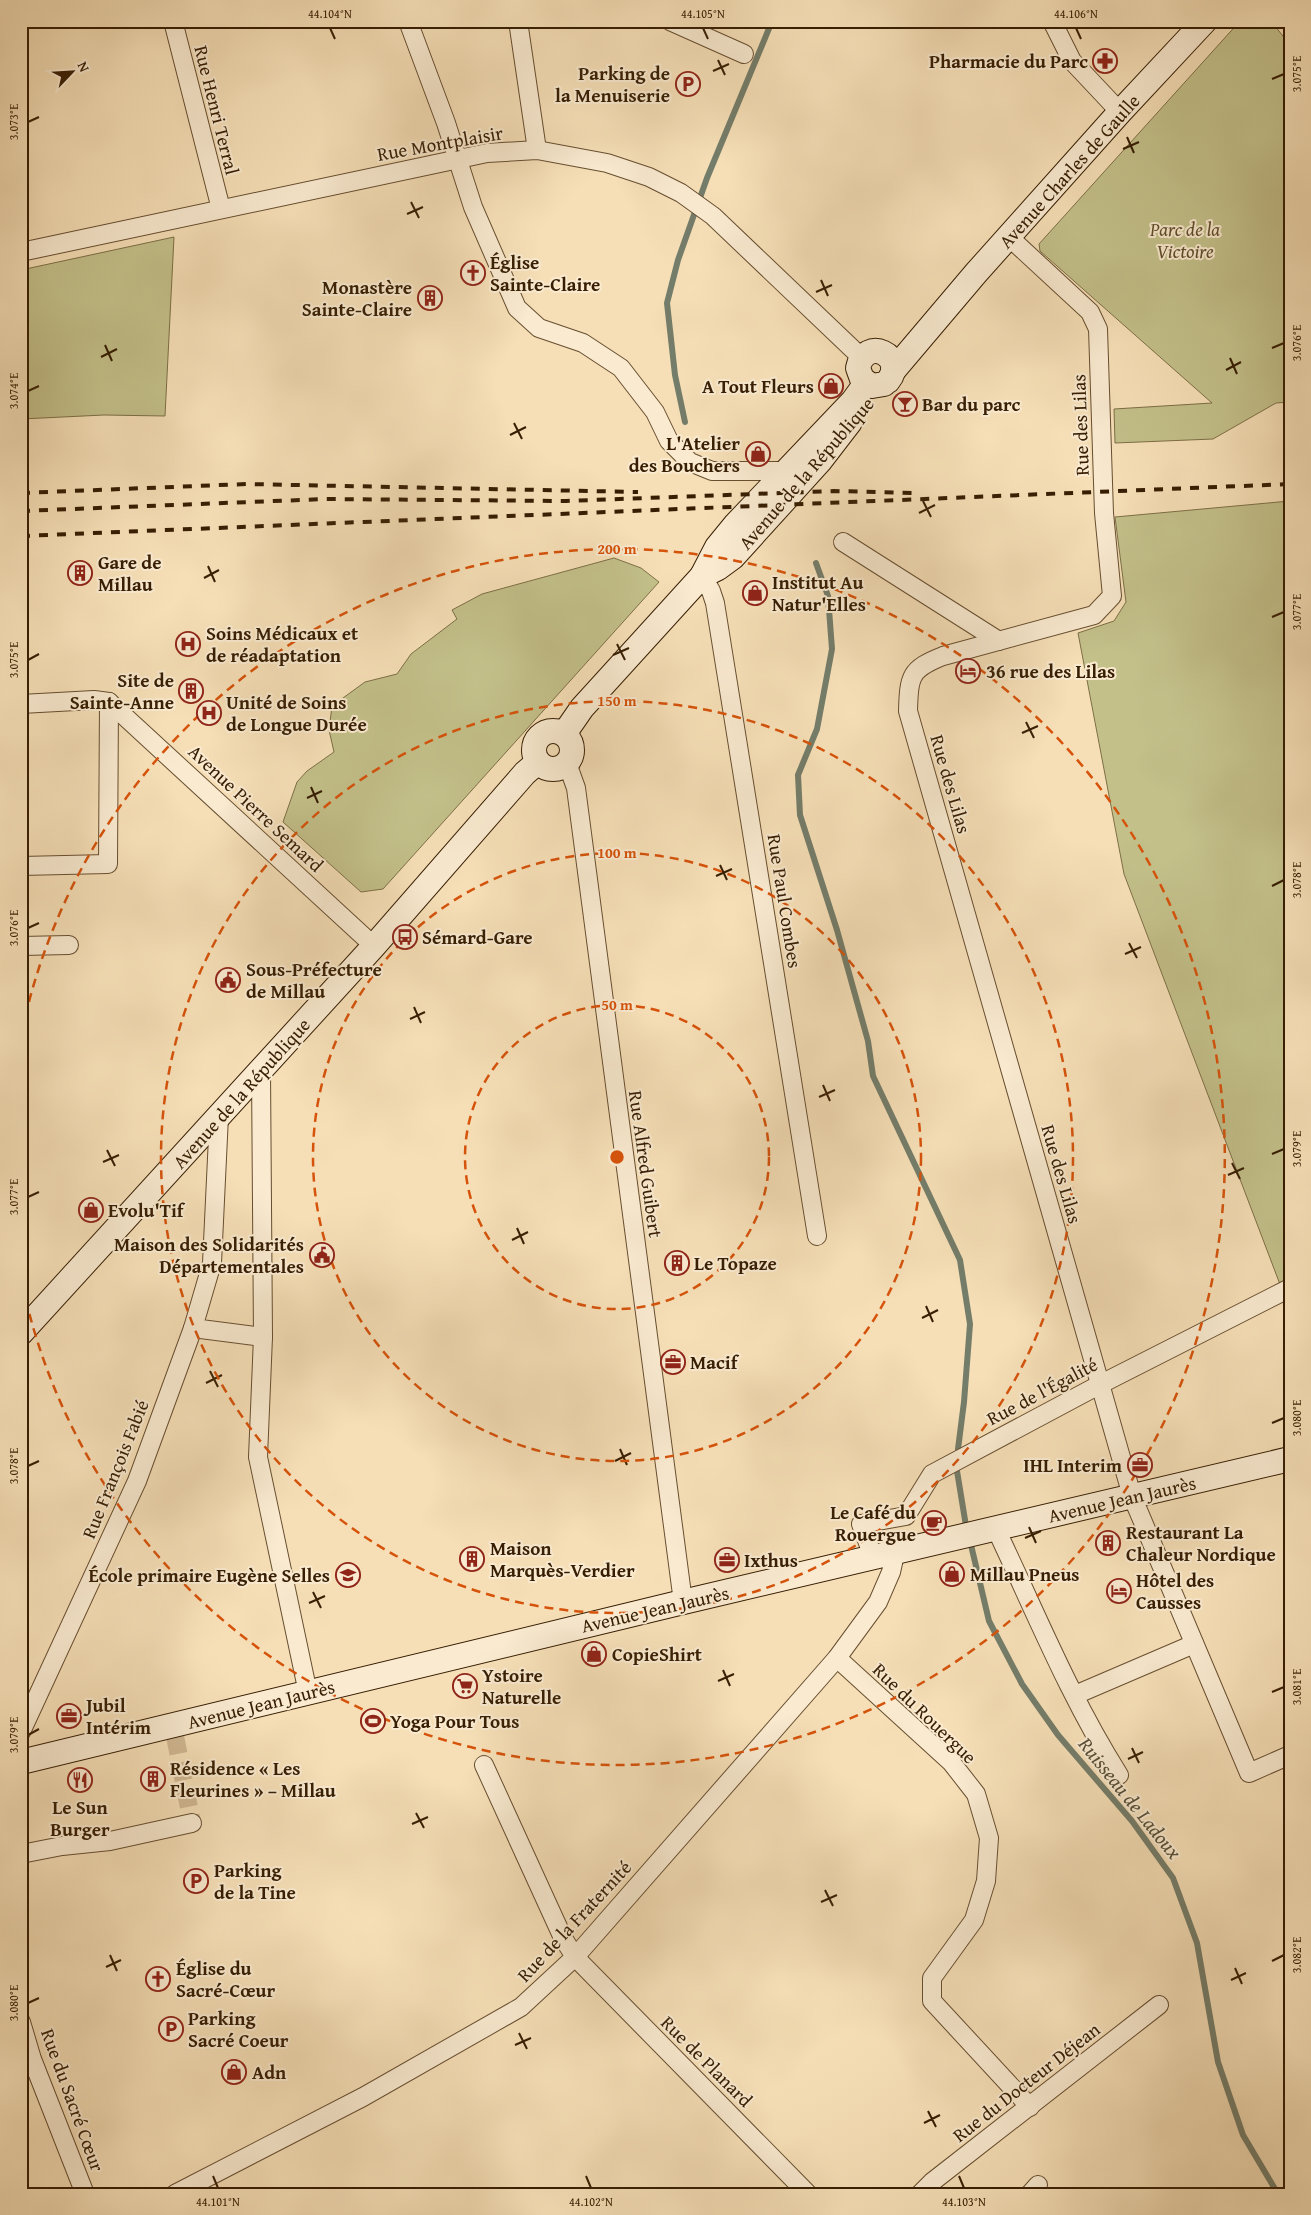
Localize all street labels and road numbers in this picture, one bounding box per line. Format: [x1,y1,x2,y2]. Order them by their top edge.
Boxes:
street label: Rue Henri Terral [187,42,247,178]
street label: Avenue Charles de Gaulle [992,87,1146,255]
street label: Rue Montplaisir [375,118,505,168]
street label: Rue des Lilas [1064,374,1096,476]
street label: Avenue de la République [732,390,880,556]
street label: Rue des Lilas [924,731,978,837]
street label: Avenue Pierre Semard [182,738,331,879]
street label: Rue Paul Combes [761,832,809,970]
street label: Avenue de la République [166,1011,316,1175]
street label: Rue Alfred Guibert [622,1089,670,1240]
street label: Rue des Lilas [1035,1121,1089,1227]
street label: Rue de l'Égalité [982,1350,1103,1432]
street label: Rue François Fabié [74,1395,156,1543]
street label: Avenue Jean Jaurès [1045,1468,1199,1530]
street label: Avenue Jean Jaurès [578,1578,732,1640]
street label: Rue du Rouergue [867,1656,983,1770]
street label: Avenue Jean Jaurès [184,1672,338,1736]
street label: Rue de la Fraternité [510,1854,638,1988]
street label: Rue de Planard [655,2009,760,2114]
street label: Rue du Docteur Déjean [946,2015,1106,2149]
street label: Rue du Sacré Cœur [34,2025,112,2175]

